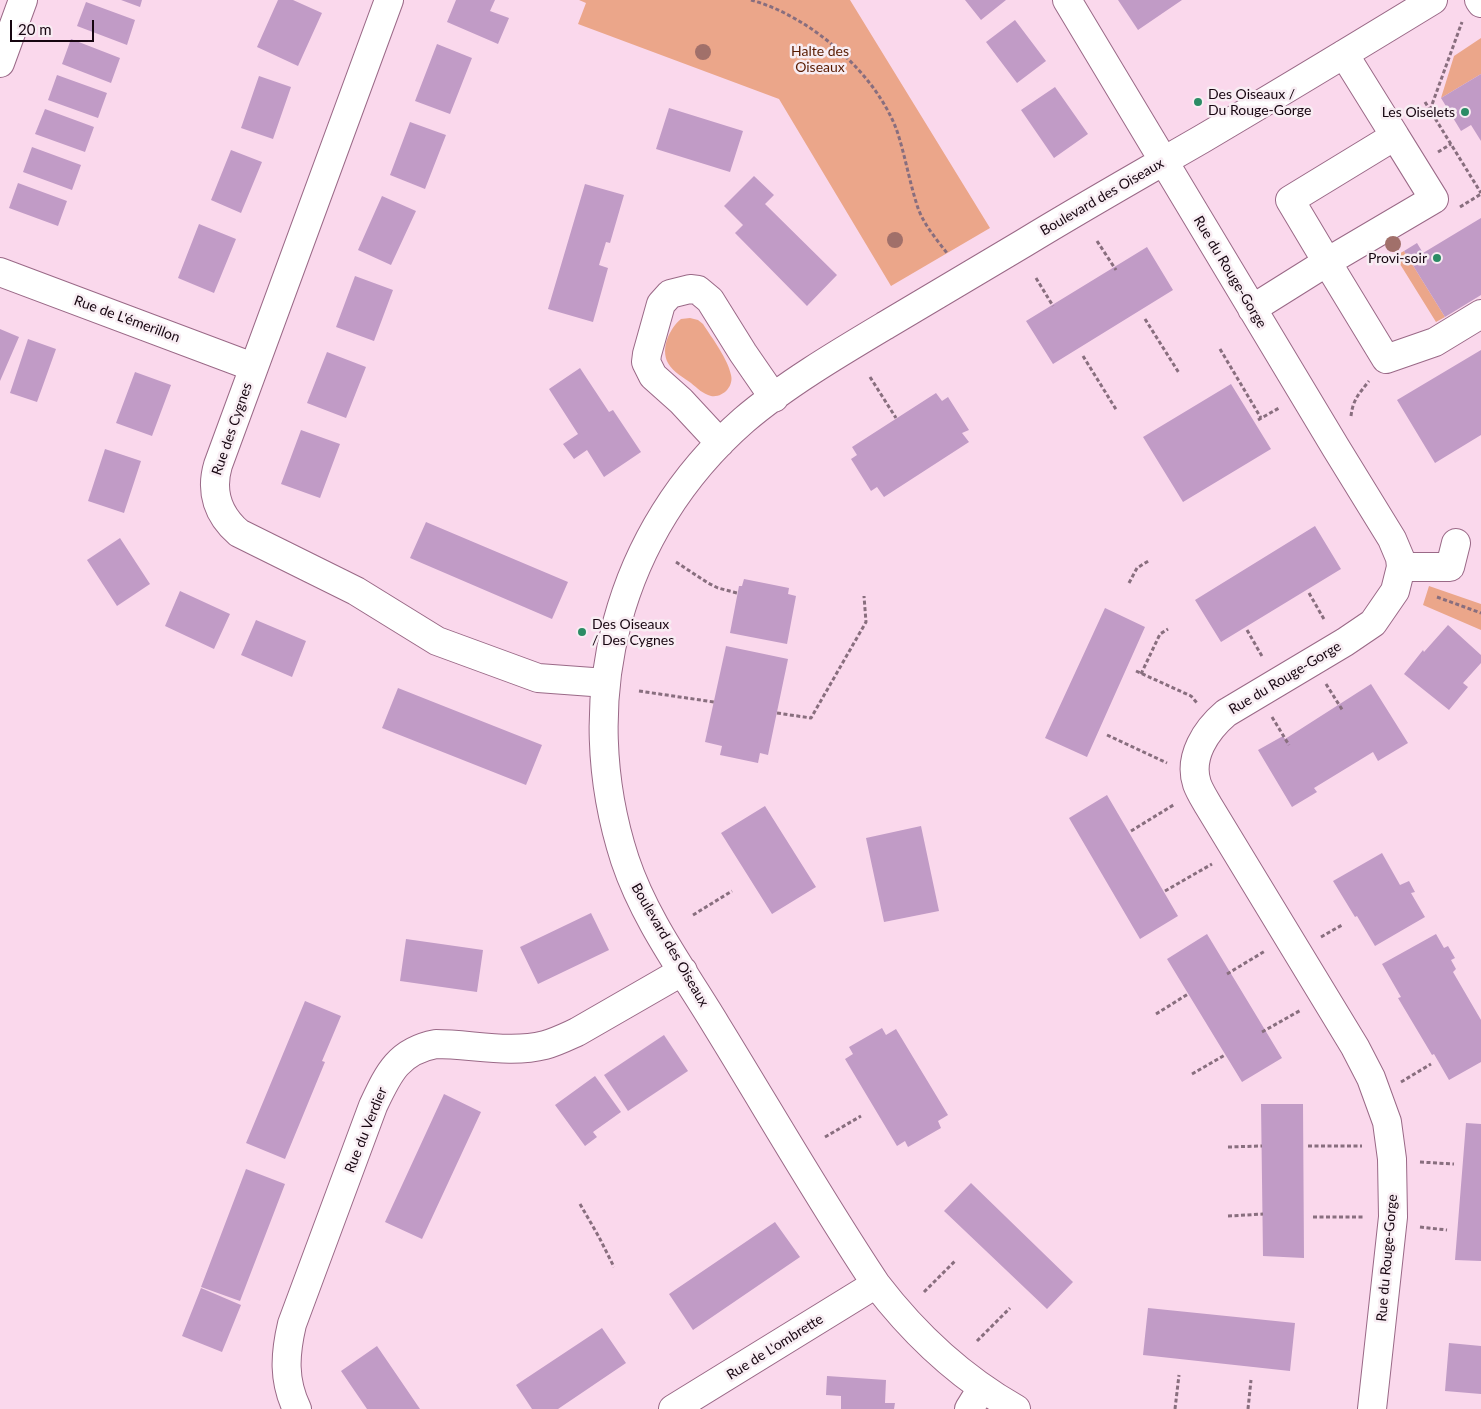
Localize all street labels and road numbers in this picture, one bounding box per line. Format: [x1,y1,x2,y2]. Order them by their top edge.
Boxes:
street label: Boulevard des Oiseaux [1037,155,1167,239]
street label: Rue du Rouge-Gorge [1190,213,1270,331]
street label: Rue de L'émerillon [72,292,182,346]
street label: Rue des Cygnes [208,380,256,478]
street label: Rue du Rouge-Gorge [1226,638,1344,718]
street label: Boulevard des Oiseaux [628,880,712,1010]
street label: Rue du Verdier [341,1085,391,1175]
street label: Rue du Rouge-Gorge [1373,1194,1401,1322]
street label: Rue de L'ombrette [724,1311,826,1383]

